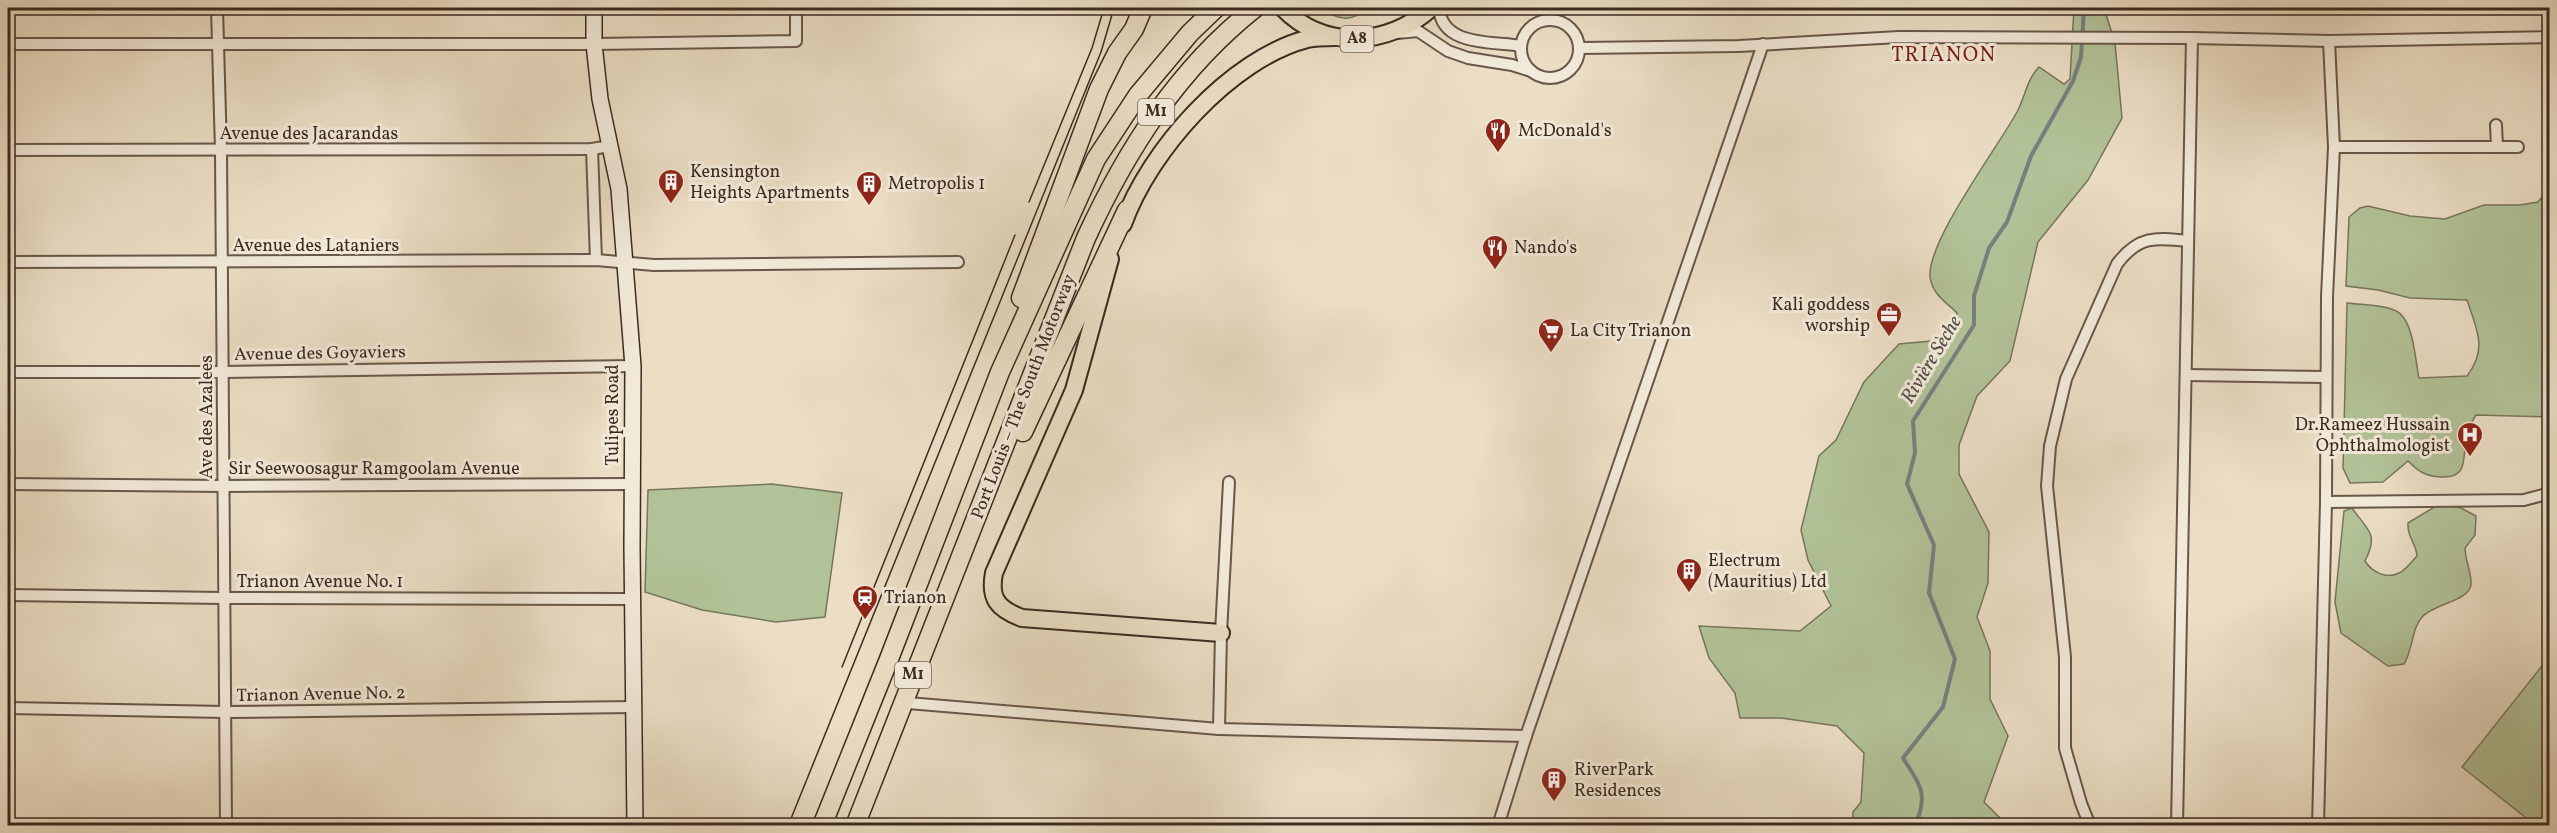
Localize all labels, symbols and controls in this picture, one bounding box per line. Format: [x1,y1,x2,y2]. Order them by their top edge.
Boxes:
road number: A8 [1340,26,1374,52]
district label: TRIANON [1891,41,1997,70]
road number: M1 [1138,99,1174,125]
restaurant icon: McDonald's [1483,116,1513,154]
place label: McDonald's [1518,119,1612,144]
street label: Avenue des Jacarandas [220,122,398,147]
place label: Kensington Heights Apartments [690,160,849,206]
building icon: Kensington Heights Apartments [656,167,686,205]
building icon: Metropolis 1 [854,169,884,207]
place label: Metropolis 1 [888,172,985,197]
restaurant icon: Nando's [1480,233,1510,271]
street label: Avenue des Lataniers [233,234,399,259]
place label: Nando's [1514,236,1577,261]
street label: Port Louis – The South Motorway [966,271,1083,523]
place label: Kali goddess worship [1771,293,1870,339]
office icon: Kali goddess worship [1874,300,1904,338]
water label: Rivière Sèche [1895,310,1970,409]
supermarket icon: La City Trianon [1536,316,1566,354]
place label: La City Trianon [1570,319,1691,344]
street label: Avenue des Goyaviers [234,340,406,368]
street label: Ave des Azalees [195,355,220,479]
street label: Tulipes Road [601,364,626,466]
place label: Dr.Rameez Hussain Ophthalmologist [2295,413,2450,459]
hospital icon: Dr.Rameez Hussain Ophthalmologist [2455,420,2485,458]
street label: Sir Seewoosagur Ramgoolam Avenue [228,457,520,482]
place label: Electrum (Mauritius) Ltd [1708,549,1827,595]
building icon: Electrum (Mauritius) Ltd [1674,556,1704,594]
street label: Trianon Avenue No. 1 [237,570,403,595]
station icon: Trianon [850,583,880,621]
place label: Trianon [884,586,947,611]
road number: M1 [895,662,931,688]
street label: Trianon Avenue No. 2 [236,681,406,709]
place label: RiverPark Residences [1574,758,1661,804]
building icon: RiverPark Residences [1539,765,1569,803]

